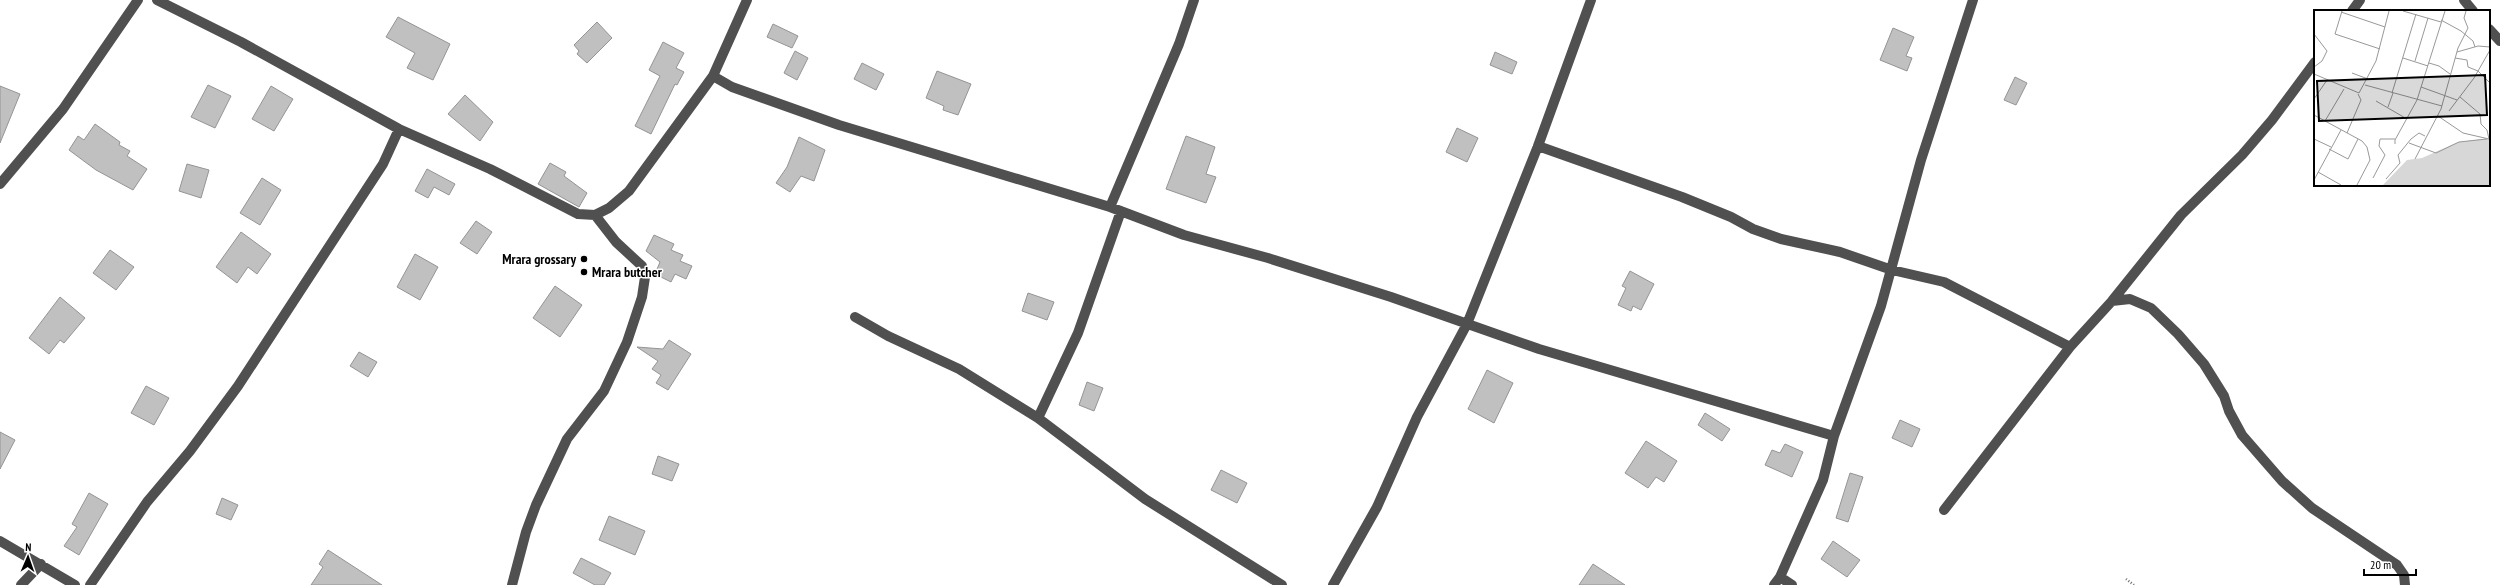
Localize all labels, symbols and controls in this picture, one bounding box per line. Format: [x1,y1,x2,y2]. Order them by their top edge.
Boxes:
inset map [2314,10,2490,186]
place label: Mrara grossary [502,250,576,268]
marker: Mrara grossary [579,254,589,264]
place label: Mrara butcher [592,263,663,281]
marker: Mrara butcher [579,267,589,277]
north arrow [8,537,48,577]
text: N [25,540,32,554]
scale bar [2364,551,2416,577]
text: 20 m [2370,557,2391,572]

